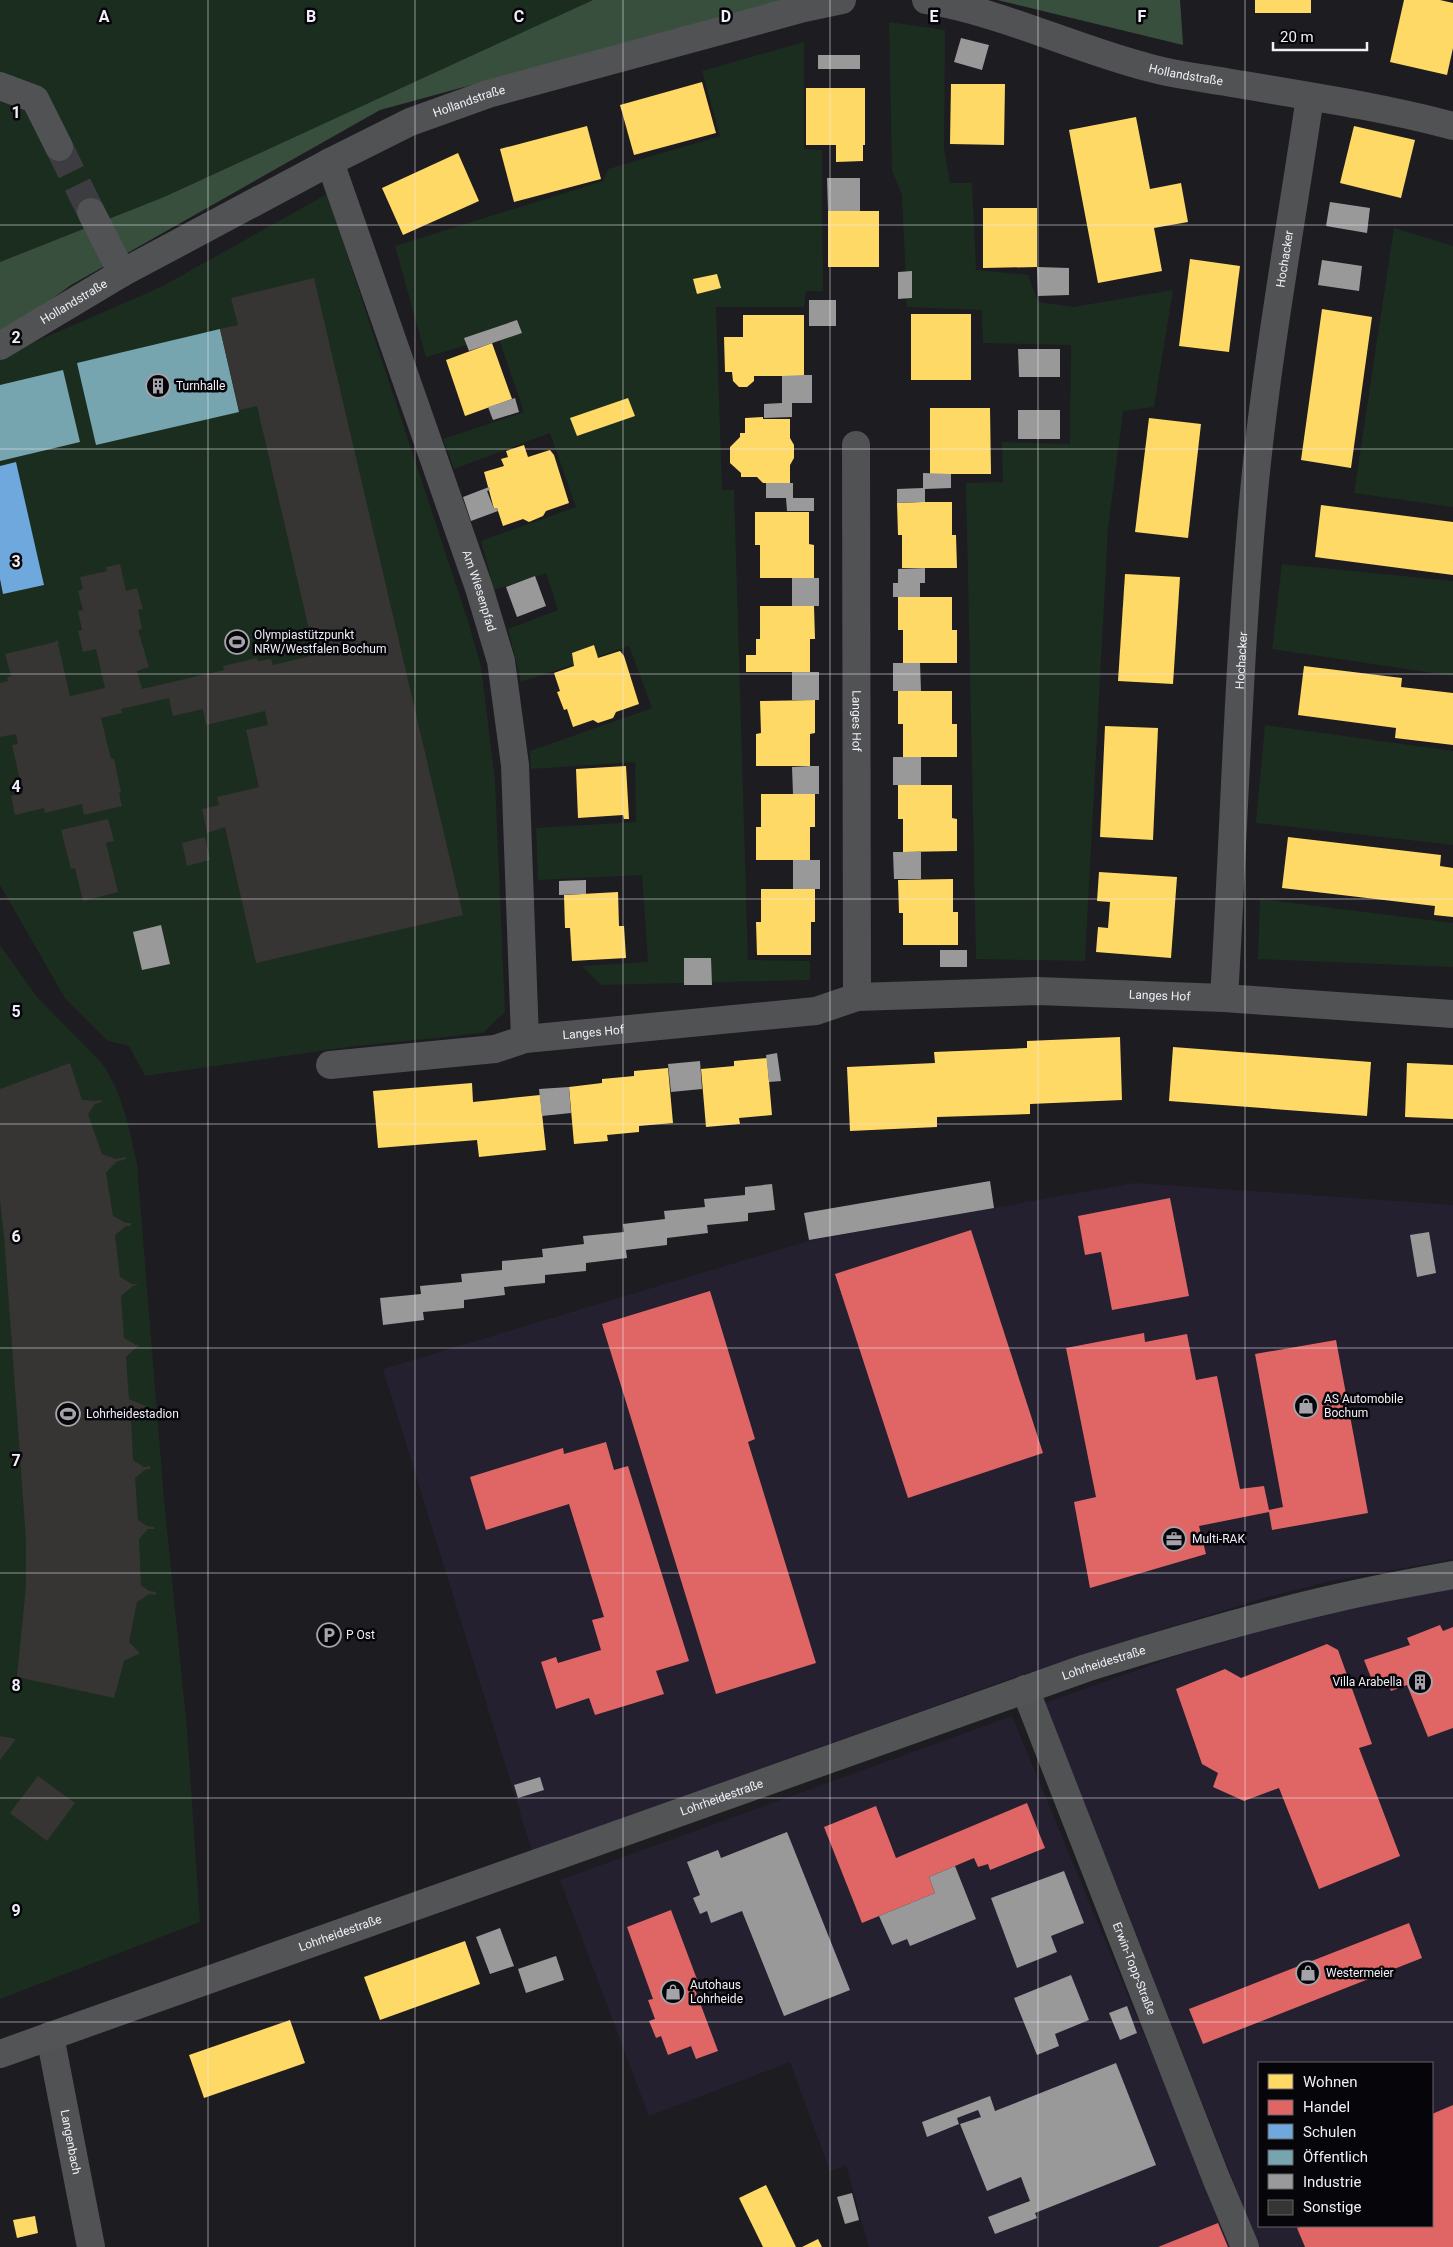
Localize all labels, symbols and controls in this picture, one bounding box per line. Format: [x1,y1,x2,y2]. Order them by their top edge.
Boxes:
text: A [99,7,110,26]
text: B [306,7,316,26]
text: C [514,7,524,26]
text: D [721,7,731,26]
text: E [930,7,939,26]
text: F [1138,7,1147,26]
scale bar [1273,20,1367,52]
text: 20 m [1280,28,1314,46]
street label: Hollandstraße [1147,61,1224,88]
street label: Hollandstraße [431,83,507,120]
text: 1 [11,103,21,122]
street label: Hochacker [1273,229,1296,288]
street label: Hollandstraße [38,277,110,327]
text: 2 [11,328,21,347]
building icon: Turnhalle [145,373,171,399]
place label: Turnhalle [176,379,225,393]
street label: Am Wiesenpfad [459,548,499,633]
text: 3 [11,552,21,571]
place label: Olympiastützpunkt NRW/Westfalen Bochum [254,628,386,656]
sports icon: Olympiastützpunkt NRW/Westfalen Bochum [224,629,250,655]
street label: Hochacker [1233,631,1250,690]
street label: Langes Hof [849,690,864,753]
text: 4 [11,777,21,796]
street label: Langes Hof [1129,987,1192,1004]
text: 5 [11,1002,21,1021]
street label: Langes Hof [562,1022,625,1042]
text: 6 [11,1227,21,1246]
place label: AS Automobile Bochum [1324,1392,1403,1420]
shop icon: AS Automobile Bochum [1293,1393,1319,1419]
sports icon: Lohrheidestadion [55,1401,81,1427]
place label: Lohrheidestadion [86,1407,179,1421]
text: 7 [11,1451,21,1470]
office icon: Multi-RAK [1161,1526,1187,1552]
place label: Multi-RAK [1192,1532,1245,1546]
parking icon: P Ost [316,1622,342,1648]
place label: P Ost [346,1628,375,1642]
street label: Lohrheidestraße [1060,1643,1147,1683]
building icon: Villa Arabella [1407,1669,1433,1695]
place label: Villa Arabella [1332,1675,1402,1689]
text: 8 [11,1676,21,1695]
street label: Lohrheidestraße [678,1776,765,1819]
text: 9 [11,1901,21,1920]
street label: Lohrheidestraße [297,1912,384,1954]
street label: Erwin-Topp-Straße [1110,1920,1159,2017]
shop icon: Westermeier [1295,1960,1321,1986]
place label: Westermeier [1326,1966,1394,1980]
place label: Autohaus Lohrheide [690,1978,743,2006]
shop icon: Autohaus Lohrheide [660,1979,686,2005]
legend [1258,2062,1433,2227]
text: Wohnen [1303,2073,1357,2091]
text: Handel [1303,2098,1350,2116]
street label: Langenbach [57,2108,84,2176]
text: Schulen [1303,2123,1356,2141]
text: Öffentlich [1303,2148,1368,2166]
text: Industrie [1303,2173,1361,2191]
text: Sonstige [1303,2198,1361,2216]

